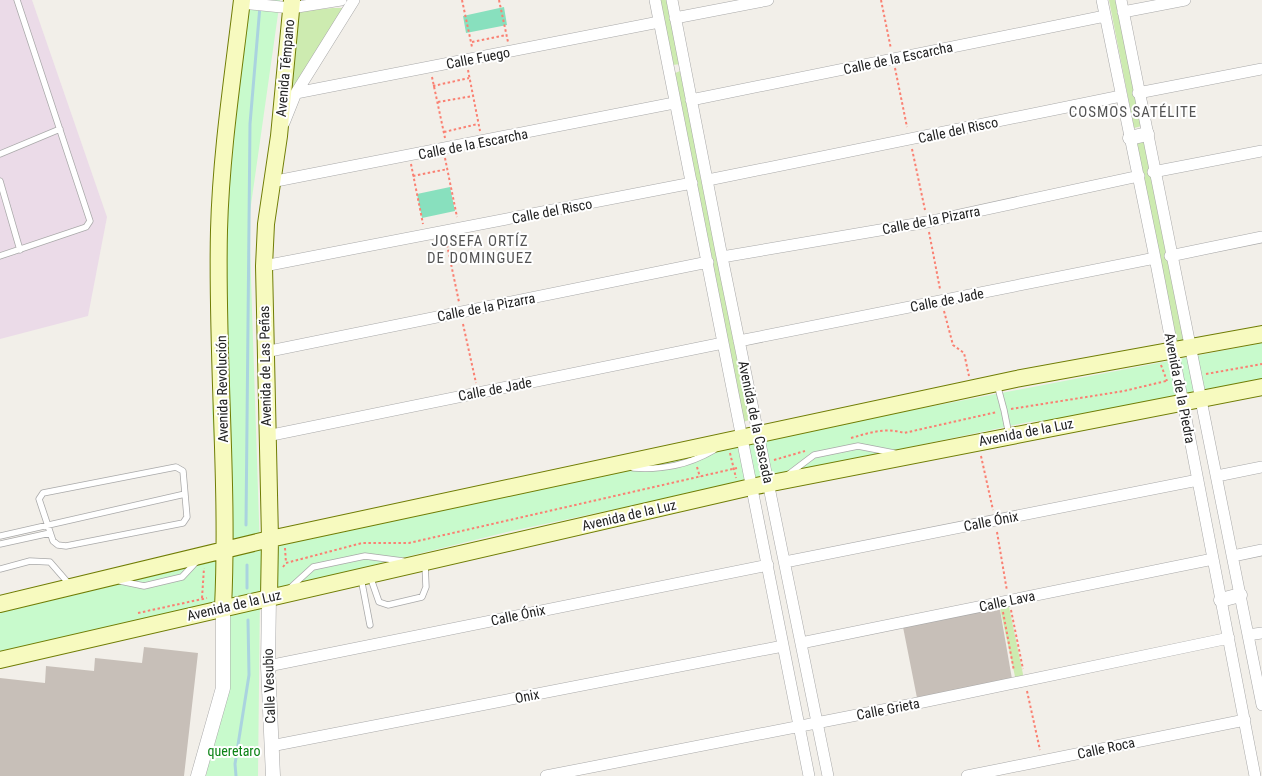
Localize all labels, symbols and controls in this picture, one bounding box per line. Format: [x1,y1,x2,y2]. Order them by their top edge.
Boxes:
street label: Avenida Témpano [273,19,297,117]
street label: Calle de la Escarcha [842,39,954,77]
street label: Calle Fuego [445,44,511,72]
district label: COSMOS SATÉLITE [1069,103,1197,121]
street label: Calle del Risco [917,114,999,146]
street label: Calle de la Escarcha [417,126,529,162]
street label: Calle del Risco [511,195,593,227]
street label: Calle de la Pizarra [881,203,981,237]
district label: JOSEFA ORTÍZ DE DOMINGUEZ [427,232,533,267]
street label: Calle de Jade [909,285,986,315]
street label: Calle de la Pizarra [436,290,536,324]
street label: Avenida de Las Peñas [256,305,274,427]
street label: Avenida de la Piedra [1161,331,1199,445]
street label: Avenida Revolución [213,335,231,443]
street label: Avenida de la Cascada [735,359,777,485]
street label: Calle de Jade [457,374,534,404]
street label: Avenida de la Luz [977,415,1075,449]
street label: Avenida de la Luz [580,496,678,534]
street label: Calle Ónix [962,507,1020,534]
street label: Avenida de la Luz [185,586,283,624]
street label: Calle Lava [978,587,1036,615]
street label: Calle Ónix [489,600,547,629]
street label: Calle Vesubio [260,648,278,724]
street label: Onix [513,686,541,706]
street label: Calle Grieta [855,695,921,723]
street label: Calle Roca [1076,734,1136,762]
park label: queretaro [207,743,261,759]

